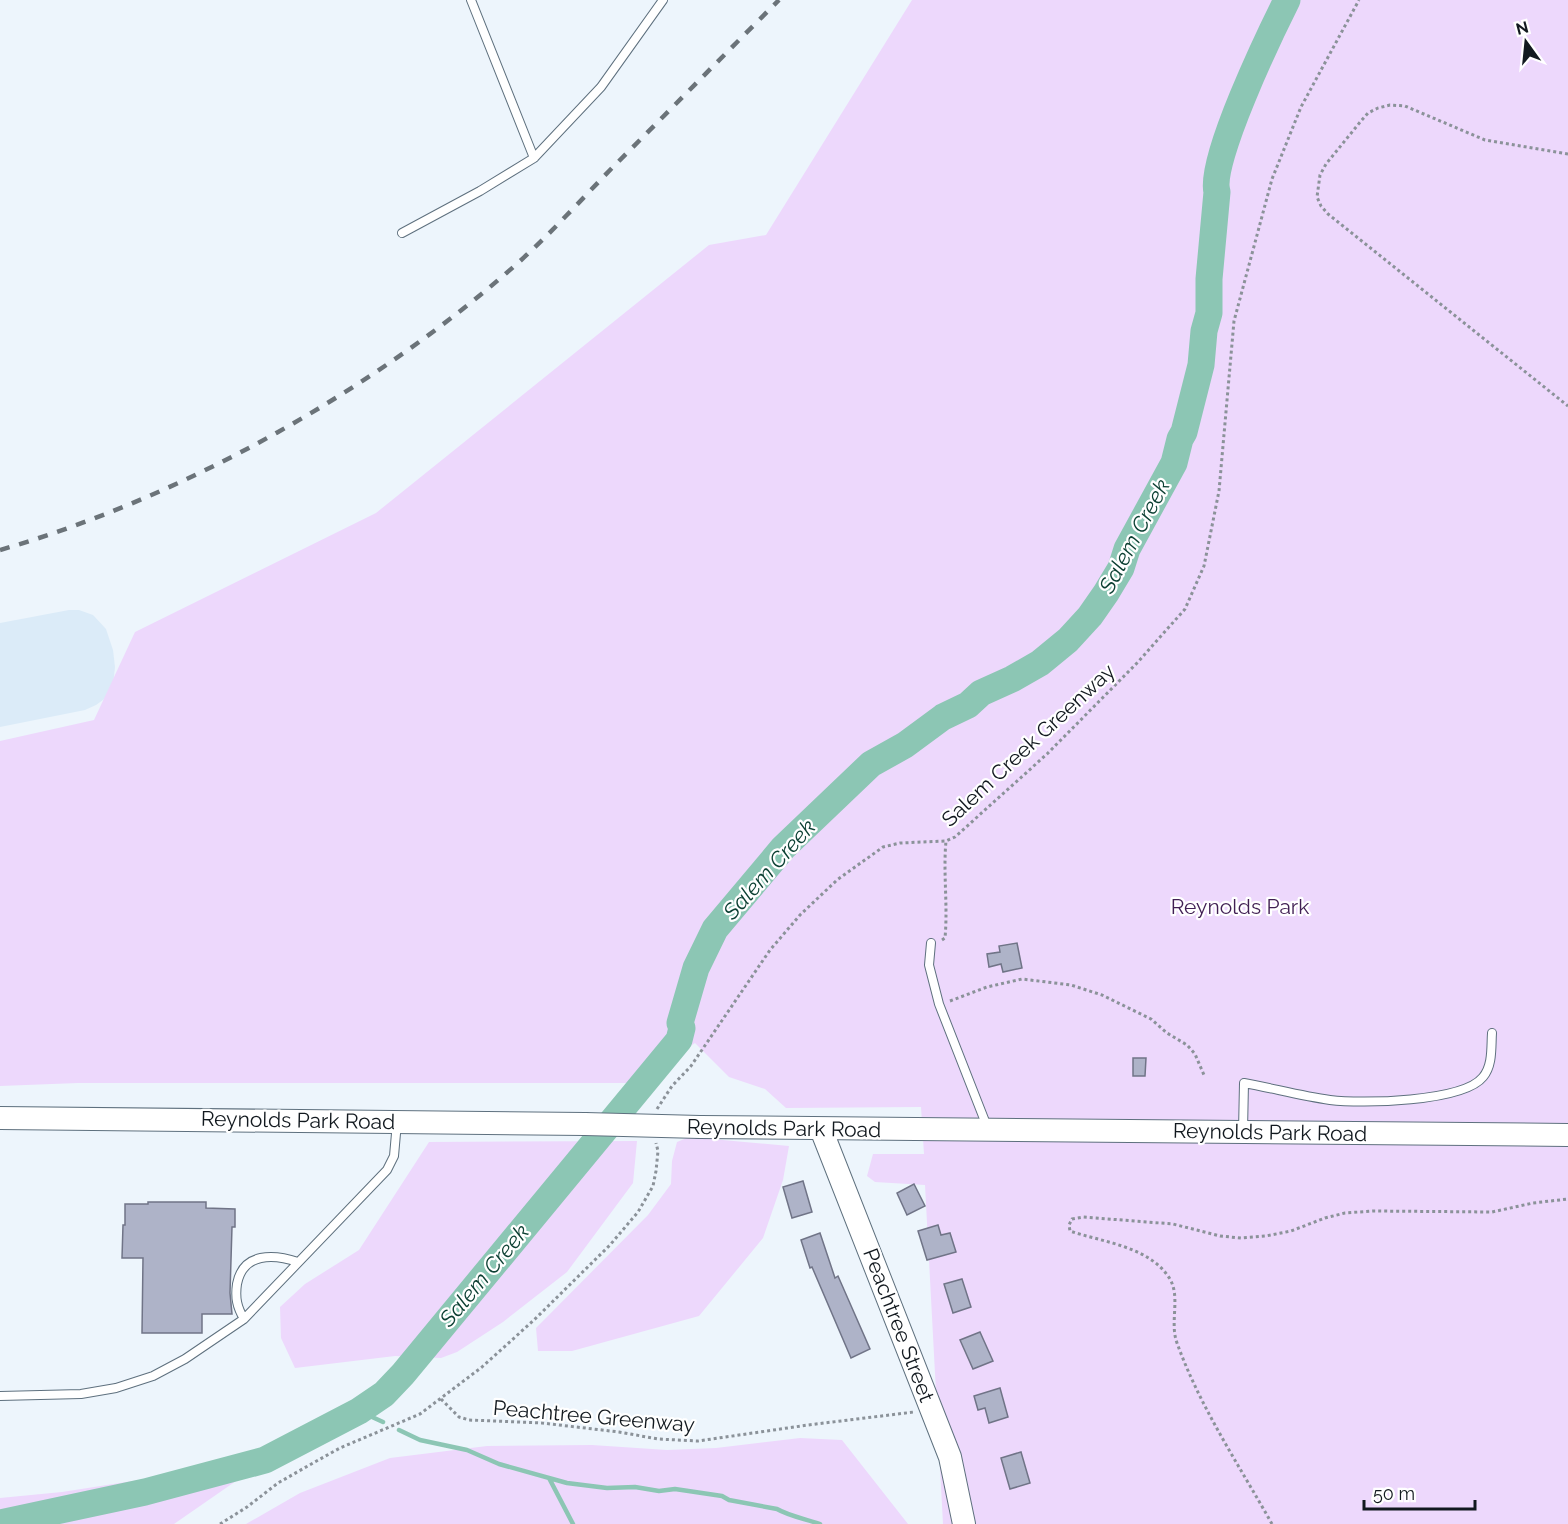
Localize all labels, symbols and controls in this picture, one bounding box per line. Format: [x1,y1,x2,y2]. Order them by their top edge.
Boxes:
north arrow [1496,12,1556,72]
text: N [1514,17,1531,39]
water label: Salem Creek [1093,474,1175,598]
street label: Salem Creek Greenway [936,658,1120,832]
water label: Salem Creek [717,814,821,925]
park label: Reynolds Park [1171,894,1309,919]
street label: Reynolds Park Road [201,1106,395,1134]
street label: Reynolds Park Road [687,1114,881,1142]
street label: Reynolds Park Road [1173,1118,1367,1146]
water label: Salem Creek [433,1218,534,1332]
street label: Peachtree Street [858,1245,940,1405]
street label: Peachtree Greenway [492,1395,696,1437]
scale bar [1364,1473,1475,1511]
text: 50 m [1373,1483,1415,1504]

